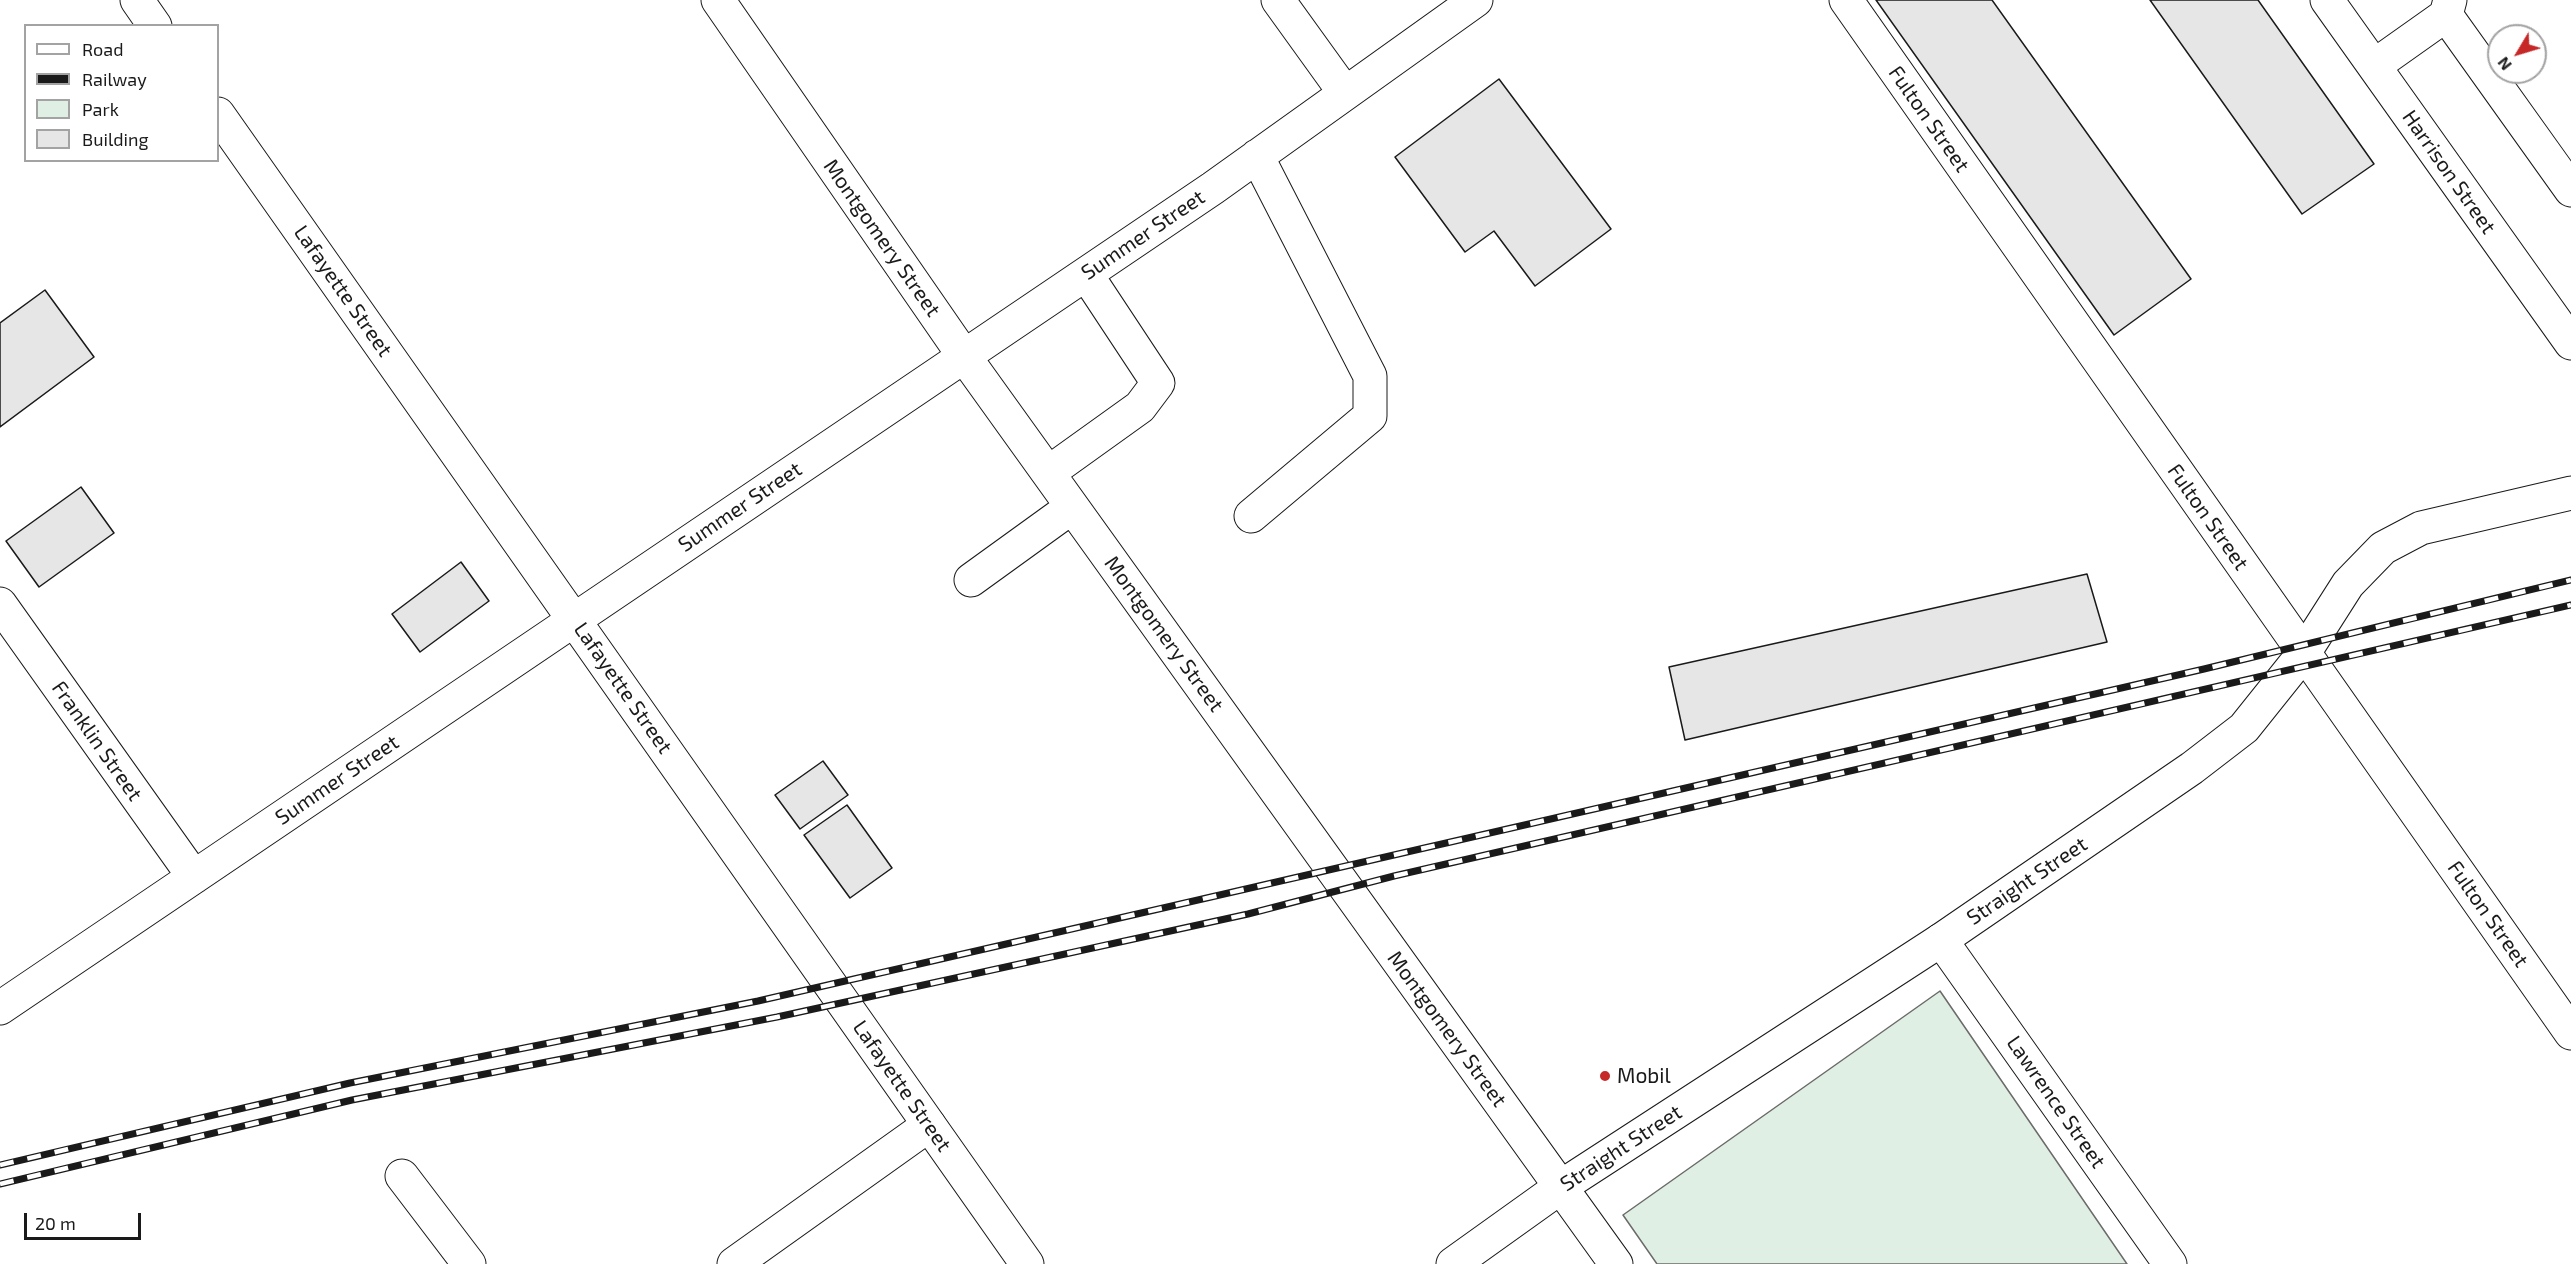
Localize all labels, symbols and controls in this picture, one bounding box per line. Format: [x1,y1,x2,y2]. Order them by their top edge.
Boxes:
legend [24,24,219,162]
north arrow [2487,24,2547,84]
text: Road [82,38,123,60]
text: N [2493,54,2515,75]
street label: Fulton Street [1883,61,1975,177]
text: Railway [82,68,147,90]
text: Park [82,98,119,120]
street label: Harrison Street [2397,105,2501,239]
text: Building [82,128,149,150]
street label: Montgomery Street [818,154,946,322]
street label: Summer Street [1077,184,1209,286]
street label: Lafayette Street [288,221,398,361]
street label: Summer Street [674,456,806,558]
street label: Fulton Street [2162,459,2254,575]
street label: Montgomery Street [1099,551,1229,717]
street label: Lafayette Street [568,618,678,758]
street label: Franklin Street [46,676,148,806]
street label: Summer Street [271,729,403,831]
street label: Straight Street [1962,831,2092,931]
street label: Fulton Street [2442,856,2534,972]
street label: Montgomery Street [1382,946,1512,1112]
street label: Lafayette Street [847,1016,957,1156]
street label: Lawrence Street [2001,1031,2111,1173]
place label: Mobil [1617,1063,1671,1089]
marker: Mobil [1598,1069,1612,1083]
street label: Straight Street [1556,1099,1686,1197]
scale bar [27,1201,144,1239]
text: 20 m [35,1212,76,1234]

